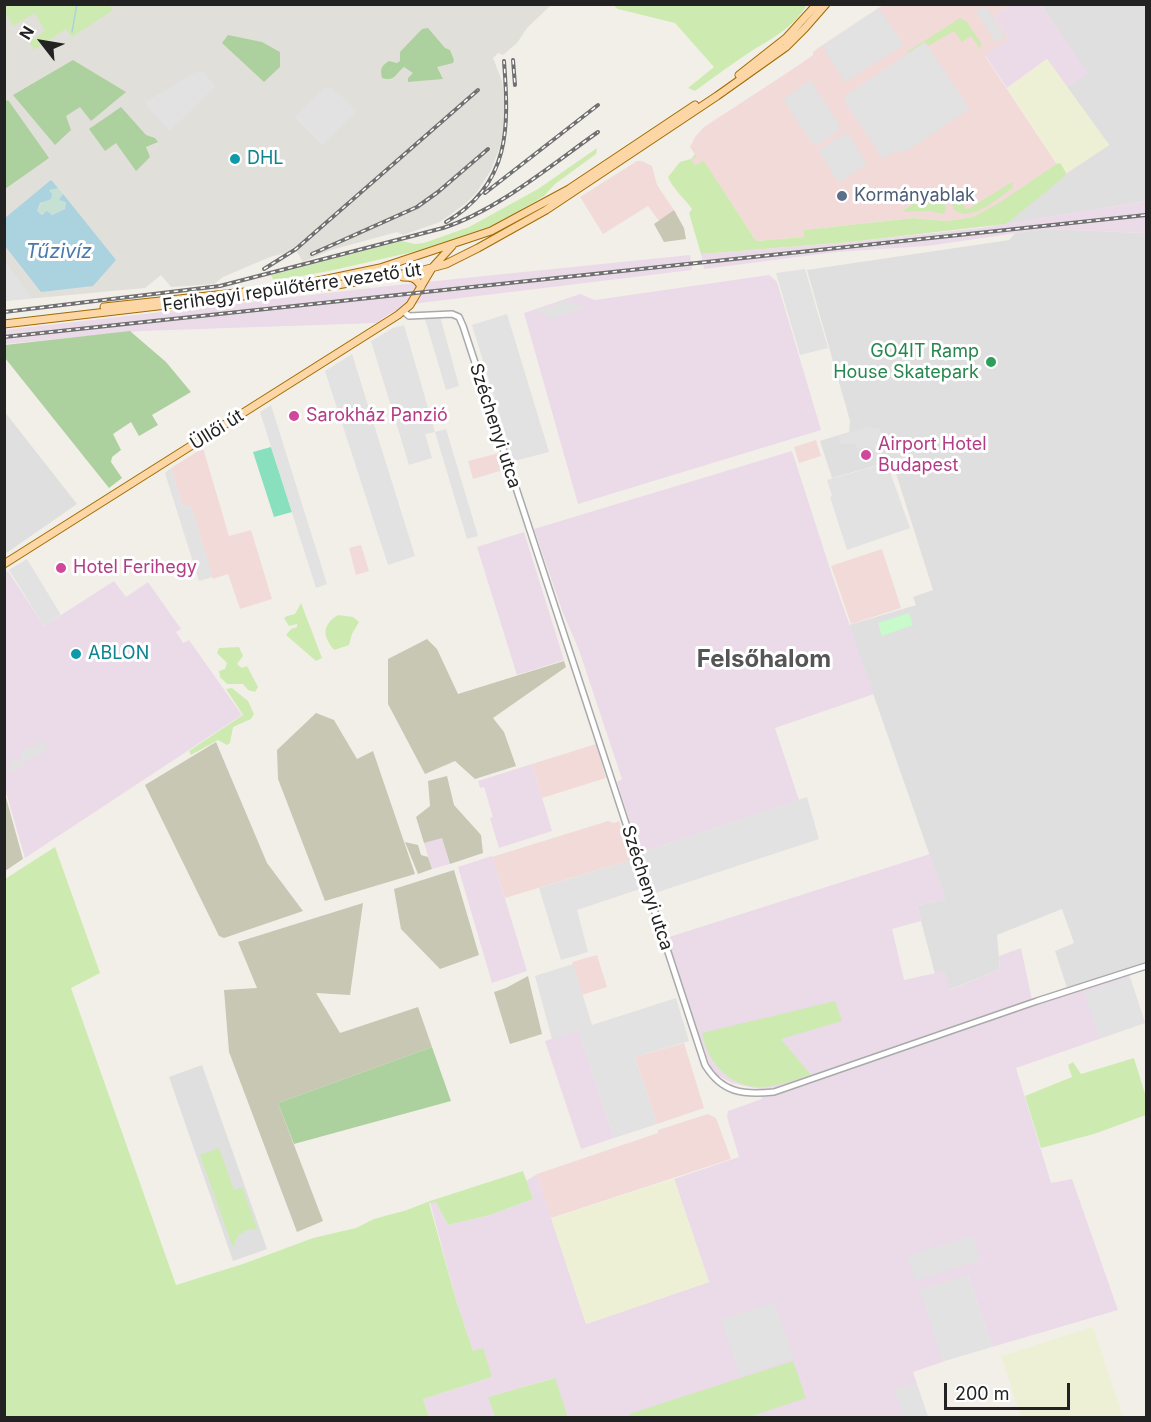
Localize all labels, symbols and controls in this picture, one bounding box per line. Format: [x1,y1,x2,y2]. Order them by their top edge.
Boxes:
north arrow [12,12,72,72]
text: N [15,22,38,43]
place label: DHL [247,148,284,170]
marker: DHL [228,152,242,166]
place label: Kormányablak [854,185,975,207]
marker: Kormányablak [835,189,849,203]
water label: Tűzivíz [26,240,92,264]
street label: Ferihegyi repülőtérre vezető út [161,259,423,317]
place label: GO4IT Ramp House Skatepark [833,341,979,384]
marker: GO4IT Ramp House Skatepark [984,355,998,369]
street label: Széchenyi utca [465,361,525,491]
street label: Üllői út [186,405,248,455]
place label: Sarokház Panzió [306,405,448,427]
marker: Sarokház Panzió [287,409,301,423]
place label: Airport Hotel Budapest [878,434,986,476]
marker: Airport Hotel Budapest [859,448,873,462]
place label: Hotel Ferihegy [73,557,197,579]
marker: Hotel Ferihegy [54,561,68,575]
place label: ABLON [88,643,149,665]
district label: Felsőhalom [697,646,831,674]
marker: ABLON [69,647,83,661]
street label: Széchenyi utca [617,823,677,953]
scale bar [947,1371,1073,1409]
text: 200 m [955,1383,1010,1404]

